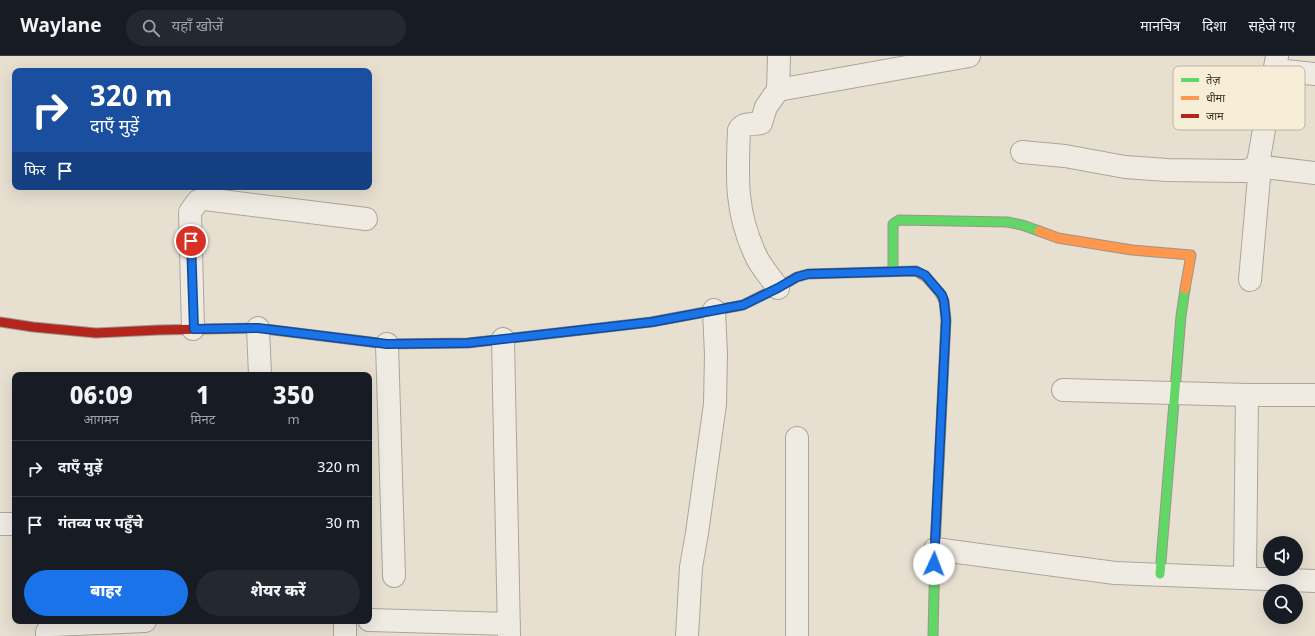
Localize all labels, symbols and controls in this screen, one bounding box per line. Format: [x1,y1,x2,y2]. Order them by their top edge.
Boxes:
search box [126,10,406,46]
text: Waylane [20,15,102,40]
icon: search [140,17,162,39]
text: यहाँ खोजें [172,18,223,37]
text: मानचित्र [1140,18,1180,37]
text: दिशा [1202,18,1226,37]
text: सहेजे गए [1248,18,1295,37]
legend [1173,66,1305,130]
text: तेज़ [1206,74,1221,88]
text: 320 m [90,81,172,117]
icon: right [24,84,76,136]
text: धीमा [1206,92,1225,106]
text: जाम [1206,110,1224,124]
text: दाएँ मुड़ें [90,116,139,139]
icon: arrive [54,160,76,182]
text: फिर [24,162,46,181]
pin [174,224,208,258]
icon: arrive [180,230,202,252]
text: 06:09 [70,382,133,414]
text: 1 [196,382,210,414]
text: 350 [273,382,314,414]
text: आगमन [83,412,119,429]
text: मिनट [190,412,215,429]
text: m [288,412,300,429]
icon: right [24,458,46,480]
text: दाएँ मुड़ें [58,459,102,478]
text: 320 m [317,459,360,478]
icon: arrive [24,514,46,536]
text: गंतव्य पर पहुँचे [58,515,143,534]
text: 30 m [326,515,360,534]
map controls [1263,536,1303,624]
button: sound [1263,536,1303,576]
position arrow [913,543,955,585]
button: बाहर [24,570,188,616]
button: शेयर करें [196,570,360,616]
button: search [1263,584,1303,624]

